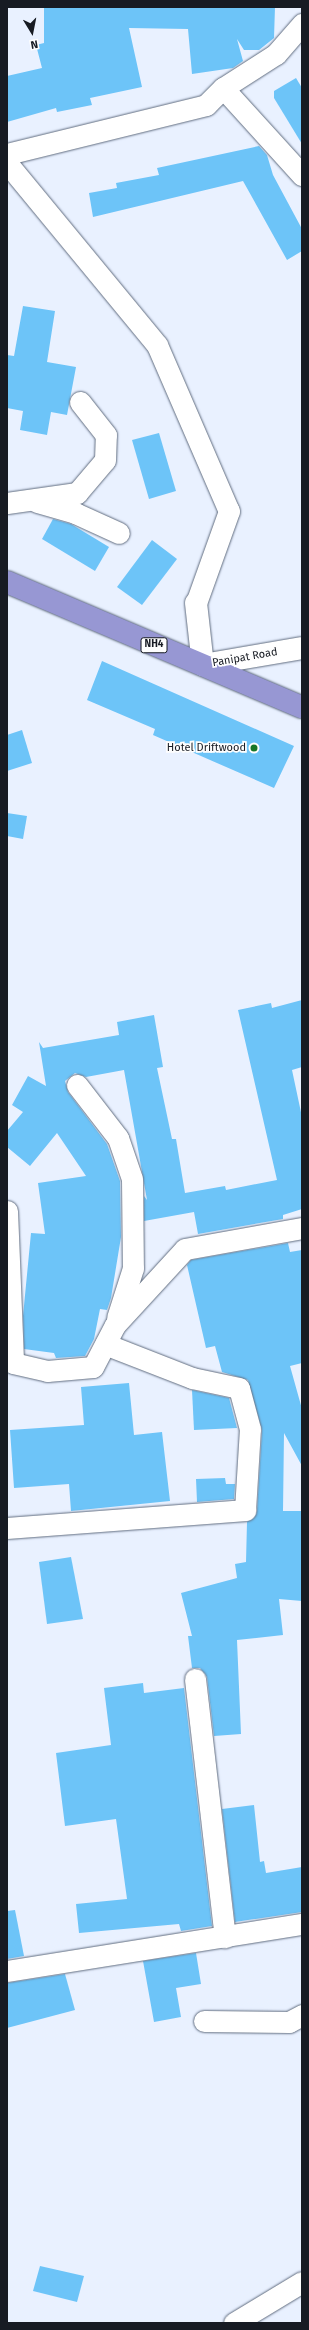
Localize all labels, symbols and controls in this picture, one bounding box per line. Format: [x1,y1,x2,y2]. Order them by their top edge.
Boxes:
north arrow [12,12,52,52]
text: N [29,37,39,51]
road number: NH4 [140,637,168,653]
street label: Panipat Road [211,646,279,670]
place label: Hotel Driftwood [167,741,246,755]
marker: Hotel Driftwood [249,743,259,753]

